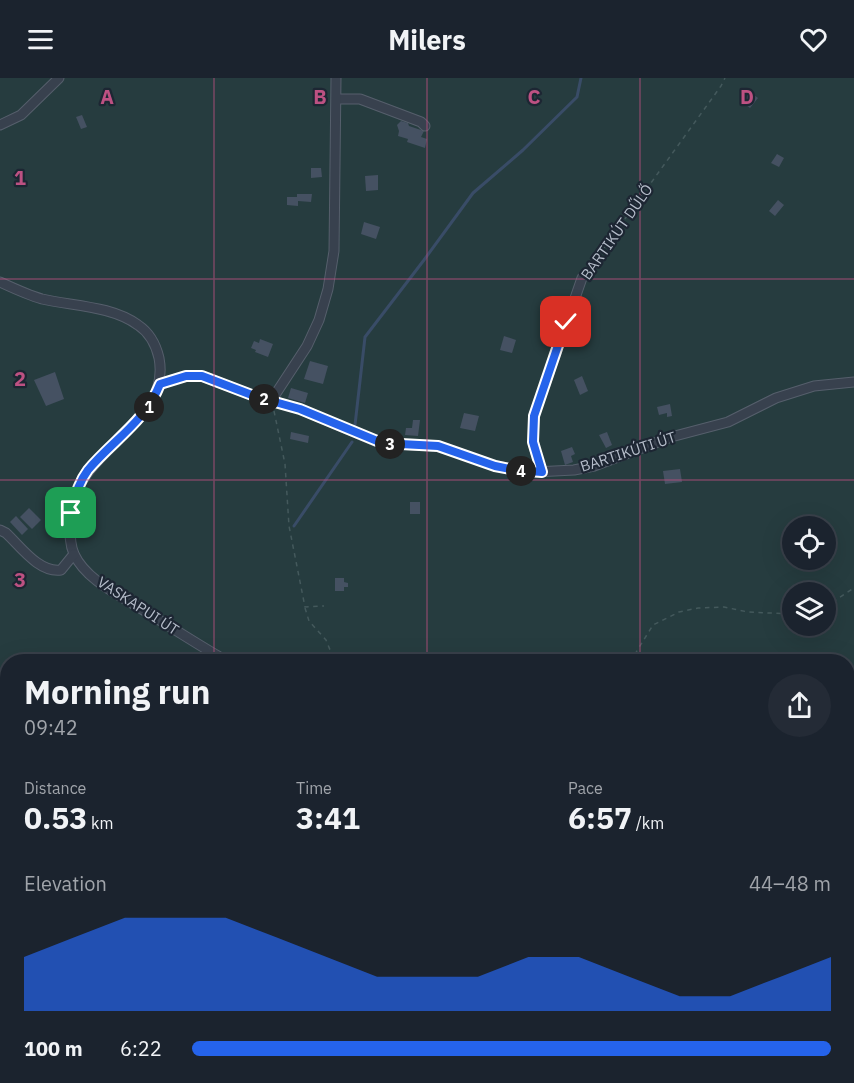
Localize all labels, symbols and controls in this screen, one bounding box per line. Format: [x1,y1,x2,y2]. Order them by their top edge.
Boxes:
text: Milers [388,22,466,57]
icon: menu [24,23,57,56]
icon: heart [797,23,830,56]
text: A [100,83,114,110]
text: B [313,83,327,110]
text: C [527,83,541,110]
text: D [740,83,754,110]
text: 1 [14,164,26,191]
street label: BARTIKÚT DŰLŐ [576,180,657,283]
pin [540,296,591,347]
icon: check [549,305,582,338]
text: 2 [14,365,26,392]
pin: 2 [249,384,279,414]
text: 2 [259,389,269,409]
pin: 1 [134,392,164,422]
text: 1 [144,397,154,417]
street label: BARTIKÚTI ÚT [578,427,678,476]
pin: 3 [375,429,405,459]
text: 3 [385,434,395,454]
pin: 4 [506,456,536,486]
text: 4 [516,461,526,481]
pin [45,487,96,538]
icon: arrive [54,496,87,529]
map controls [782,516,836,636]
button: locate [782,516,836,570]
text: 3 [14,566,26,593]
street label: VASKAPUI ÚT [94,572,183,639]
button: layers [782,582,836,636]
text: Morning run [24,670,210,713]
button: share [768,674,831,737]
text: 09:42 [24,714,78,741]
text: Distance [24,778,86,798]
text: Time [296,778,332,798]
text: Pace [568,778,603,798]
text: 0.53 [24,798,87,837]
text: 3:41 [296,798,360,837]
text: 6:57 [568,798,632,837]
text: km [87,813,114,833]
text: /km [632,813,664,833]
text: Elevation [24,870,107,897]
text: 44–48 m [749,870,831,897]
text: 100 m [24,1035,83,1062]
text: 6:22 [120,1035,162,1062]

